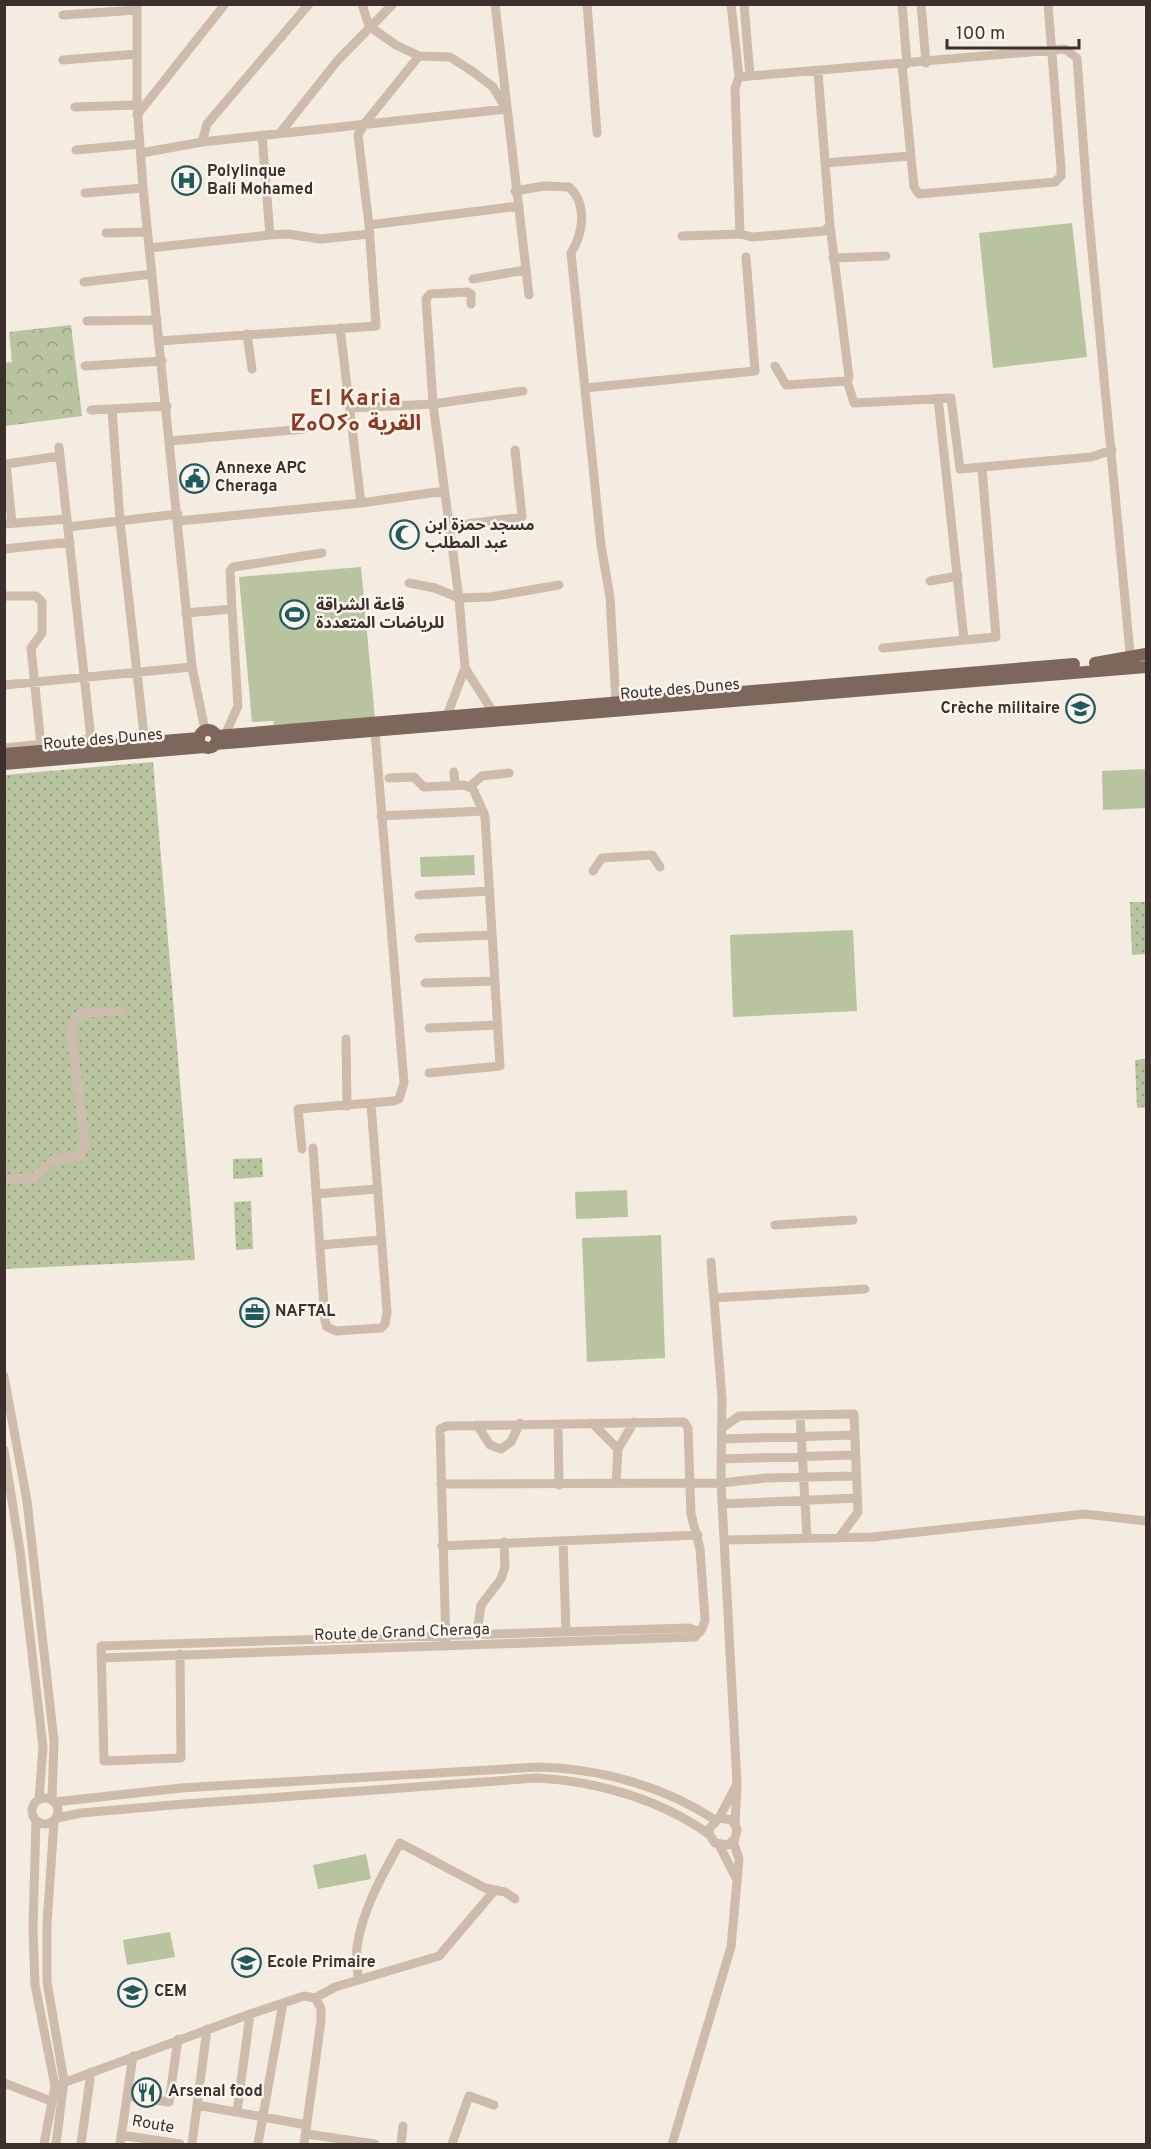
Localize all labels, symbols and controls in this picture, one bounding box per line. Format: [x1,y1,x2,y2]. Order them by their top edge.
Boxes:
scale bar [947,12,1079,50]
text: 100 m [956,23,1005,46]
place label: Polylinque Bali Mohamed [207,162,313,200]
hospital icon: Polylinque Bali Mohamed [170,165,202,197]
district label: El Karia ⵇⴰⵔⵢⴰ القرية [291,386,421,438]
place label: Annexe APC Cheraga [215,459,307,497]
public building icon: Annexe APC Cheraga [178,462,210,494]
place label: مسجد حمزة ابن عبد المطلب [425,516,535,554]
mosque icon: مسجد حمزة ابن عبد المطلب [388,519,420,551]
place label: قاعة الشراقة للرياضات المتعددة [316,596,444,634]
sports icon: قاعة الشراقة للرياضات المتعددة [279,599,311,631]
street label: Route des Dunes [619,675,741,705]
school or university icon: Crèche militaire [1065,693,1097,725]
place label: Crèche militaire [941,699,1060,719]
street label: Route des Dunes [42,725,164,755]
office icon: NAFTAL [238,1296,270,1328]
place label: NAFTAL [275,1302,335,1322]
street label: Route de Grand Cheraga [314,1620,490,1646]
school or university icon: Ecole Primaire [230,1947,262,1979]
place label: Ecole Primaire [267,1953,376,1973]
school or university icon: CEM [117,1976,149,2008]
place label: CEM [154,1982,187,2002]
restaurant icon: Arsenal food [131,2076,163,2108]
place label: Arsenal food [168,2082,263,2102]
street label: Route [130,2111,176,2139]

